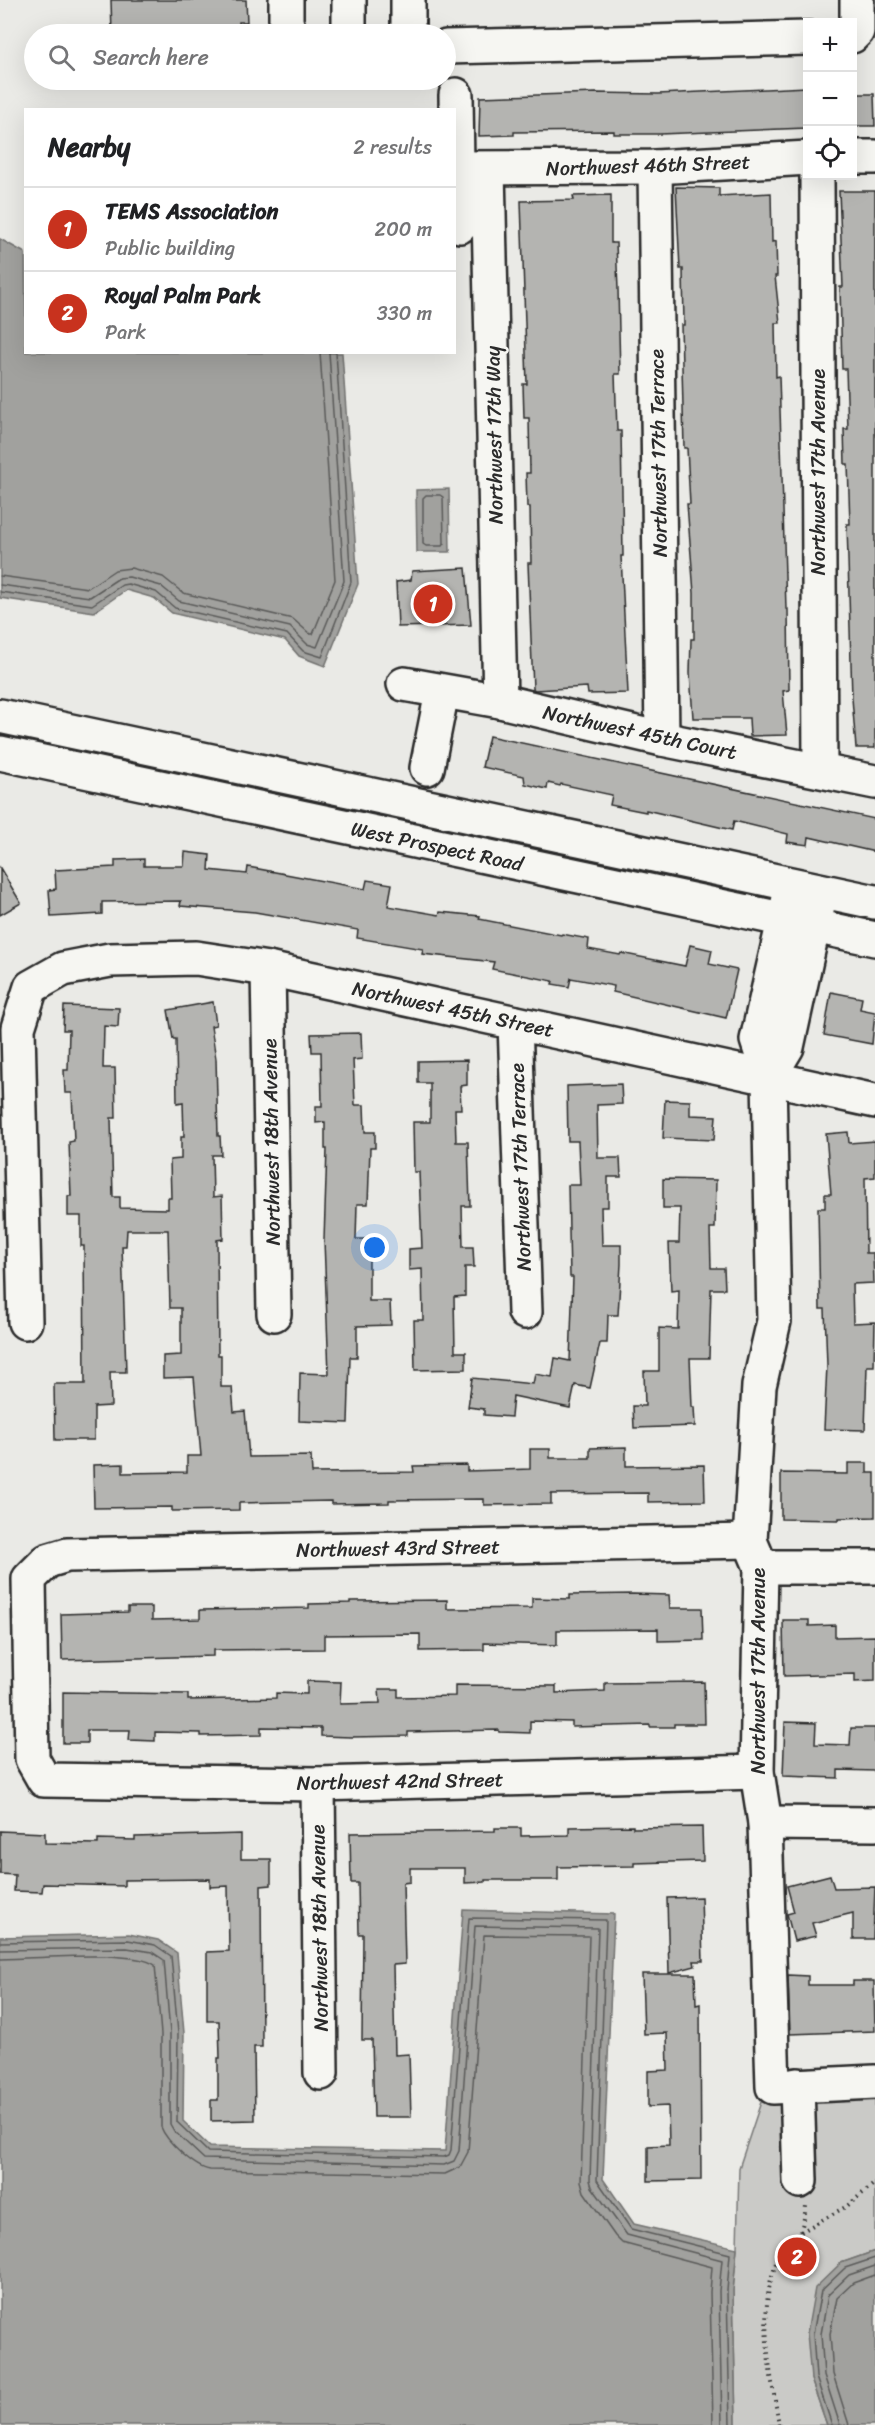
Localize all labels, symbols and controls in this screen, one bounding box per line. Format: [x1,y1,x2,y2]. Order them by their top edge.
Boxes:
map controls [803,18,857,180]
button: + [803,18,857,72]
search box [24,24,456,90]
text: Search here [93,38,209,77]
icon: search [45,41,78,74]
button: − [803,72,857,126]
text: Nearby [48,124,130,170]
button: locate [803,126,857,180]
text: 2 results [353,130,432,165]
street label: Northwest 46th Street [545,144,751,187]
text: TEMS Association [105,192,278,231]
text: 1 [63,212,72,247]
text: 200 m [375,212,432,247]
text: Public building [105,231,235,266]
text: Royal Palm Park [105,276,261,315]
text: 2 [62,296,73,331]
text: 330 m [377,296,432,331]
text: Park [105,315,146,350]
street label: Northwest 17th Way [475,345,514,524]
street label: Northwest 17th Terrace [639,348,678,557]
street label: Northwest 17th Avenue [801,369,836,575]
pin: 1 [414,582,452,626]
street label: Northwest 45th Court [540,695,740,770]
street label: West Prospect Road [348,811,528,882]
street label: Northwest 45th Street [349,971,557,1048]
street label: Northwest 18th Avenue [252,1038,291,1246]
street label: Northwest 17th Terrace [499,1062,542,1272]
your location [360,1233,389,1262]
street label: Northwest 43rd Street [296,1529,500,1568]
street label: Northwest 17th Avenue [741,1568,776,1774]
street label: Northwest 42nd Street [296,1762,504,1801]
street label: Northwest 18th Avenue [300,1824,339,2032]
pin: 2 [778,2234,816,2280]

